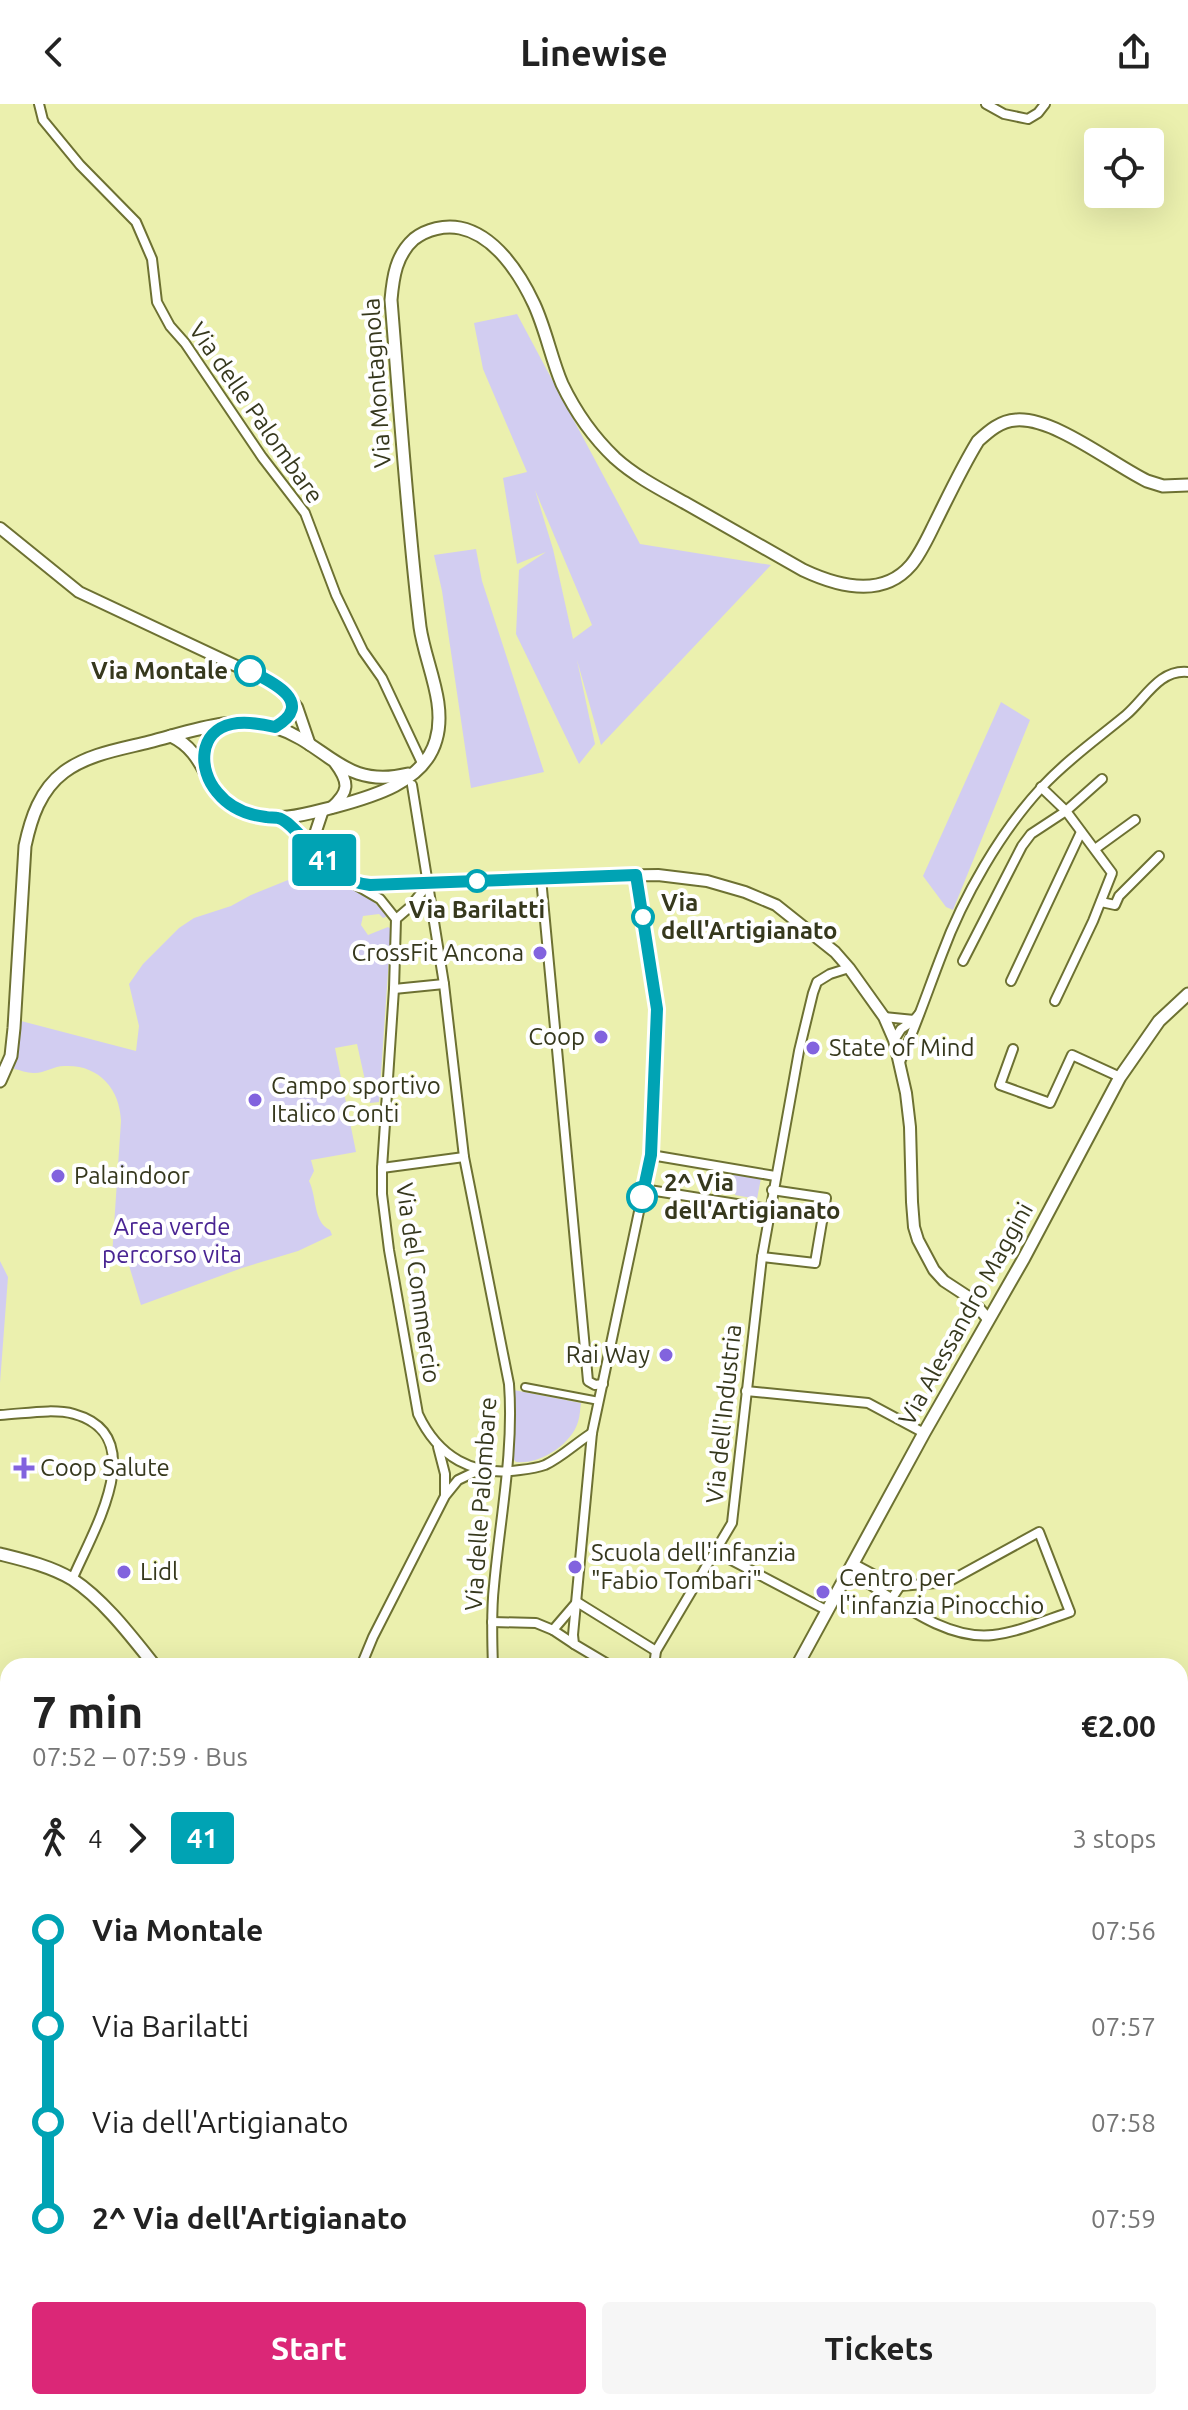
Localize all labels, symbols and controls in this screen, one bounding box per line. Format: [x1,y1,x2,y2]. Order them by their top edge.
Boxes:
icon: back [32,30,76,74]
icon: share [1112,30,1156,74]
text: Linewise [520,32,668,73]
map controls [1084,128,1164,208]
button: locate [1084,128,1164,208]
street label: Via Montagnola [357,297,396,469]
street label: Via delle Palombare [184,317,329,508]
marker: Via Montale [235,656,265,686]
place label: Via Montale [91,657,228,684]
line badge: 41 [288,834,360,886]
text: 41 [308,844,340,875]
marker: Via Barilatti [466,870,488,892]
place label: Via dell'Artigianato [661,889,837,944]
place label: Via Barilatti [409,896,545,923]
marker: Via dell'Artigianato [632,906,654,928]
place label: CrossFit Ancona [351,939,524,966]
marker: CrossFit Ancona [531,944,549,962]
place label: Coop [528,1023,585,1050]
marker: Coop [592,1028,610,1046]
place label: State of Mind [829,1034,975,1061]
marker: State of Mind [804,1039,822,1057]
place label: Campo sportivo Italico Conti [271,1072,441,1127]
marker: Campo sportivo Italico Conti [246,1091,264,1109]
place label: Palaindoor [74,1162,190,1189]
marker: Palaindoor [49,1167,67,1185]
place label: 2^ Via dell'Artigianato [664,1169,840,1224]
street label: Via del Commercio [391,1181,446,1385]
marker: 2^ Via dell'Artigianato [627,1182,657,1212]
street label: Via Alessandro Maggini [893,1198,1038,1430]
park label: Area verde percorso vita [102,1213,242,1268]
street label: Via dell'Industria [701,1323,746,1505]
place label: Rai Way [566,1341,650,1368]
marker: Rai Way [657,1346,675,1364]
street label: Via delle Palombare [460,1396,501,1612]
place label: Coop Salute [40,1454,170,1481]
marker: Coop Salute [15,1459,33,1477]
place label: Scuola dell'infanzia "Fabio Tombari" [591,1539,796,1594]
place label: Lidl [140,1558,178,1585]
marker: Scuola dell'infanzia "Fabio Tombari" [566,1558,584,1576]
marker: Lidl [115,1563,133,1581]
place label: Centro per l'infanzia Pinocchio [839,1564,1044,1619]
marker: Centro per l'infanzia Pinocchio [814,1583,832,1601]
text: 7 min [32,1687,143,1736]
text: €2.00 [1081,1709,1156,1743]
text: 07:52 – 07:59 · Bus [32,1742,248,1771]
icon: walk [32,1816,76,1860]
icon: forward [115,1816,159,1860]
text: 41 [187,1822,218,1853]
text: 4 [88,1824,103,1853]
text: 3 stops [1072,1824,1156,1853]
text: Via Montale [92,1913,263,1947]
text: 07:56 [1091,1916,1156,1945]
text: Via Barilatti [92,2009,249,2043]
text: 07:57 [1091,2012,1156,2041]
text: Via dell'Artigianato [92,2105,348,2139]
text: 07:58 [1091,2108,1156,2137]
text: 2^ Via dell'Artigianato [92,2201,407,2235]
text: 07:59 [1091,2204,1156,2233]
button: Start [32,2302,586,2394]
button: Tickets [602,2302,1156,2394]

